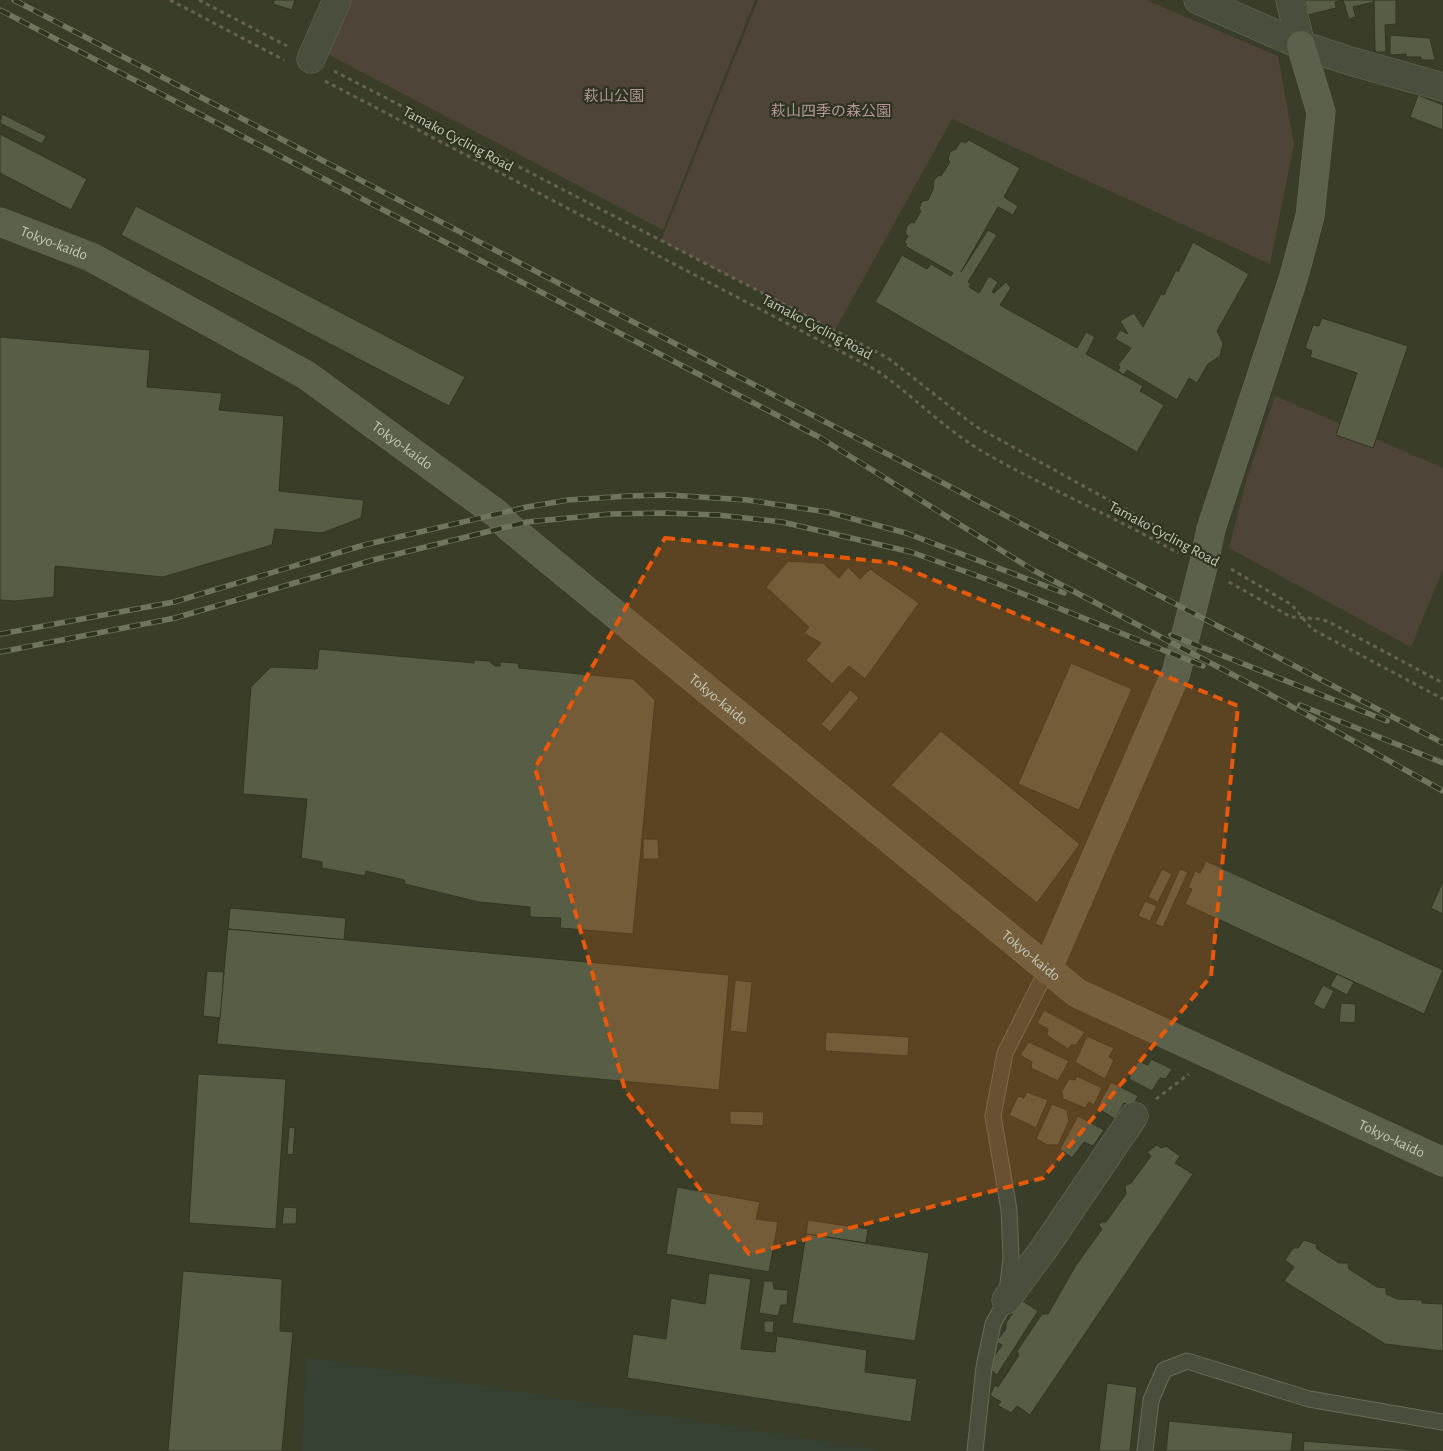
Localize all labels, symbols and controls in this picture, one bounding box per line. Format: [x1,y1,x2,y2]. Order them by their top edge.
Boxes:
park label: 萩山公園 [584,88,644,104]
park label: 萩山四季の森公園 [771,103,891,119]
street label: Tamako Cycling Road [400,104,516,175]
street label: Tokyo-kaido [18,223,90,263]
street label: Tamako Cycling Road [759,292,875,363]
street label: Tokyo-kaido [369,418,436,472]
street label: Tamako Cycling Road [1106,499,1222,570]
street label: Tokyo-kaido [687,671,751,727]
street label: Tokyo-kaido [999,927,1063,984]
street label: Tokyo-kaido [1356,1117,1427,1160]

